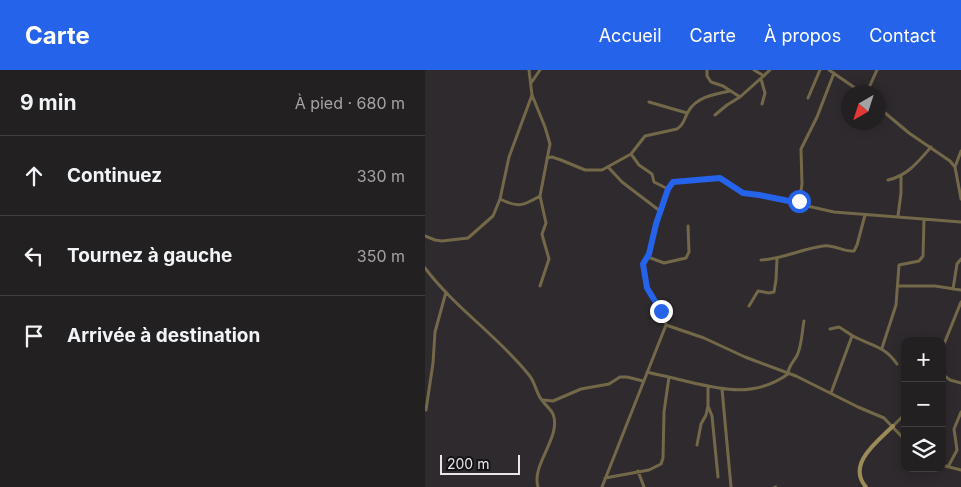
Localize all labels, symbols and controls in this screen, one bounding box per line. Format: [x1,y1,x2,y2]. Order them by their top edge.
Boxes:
text: Carte [25,21,90,50]
text: Accueil [599,25,662,46]
text: Carte [690,25,736,46]
text: À propos [764,25,841,46]
text: Contact [869,25,936,46]
north arrow [841,85,886,130]
text: 9 min [20,90,77,115]
text: À pied · 680 m [295,93,405,113]
icon: ahead [20,162,48,190]
text: Continuez [67,164,162,187]
text: 330 m [357,166,405,186]
route start [788,190,811,213]
icon: left [20,242,48,270]
text: Tournez à gauche [67,244,232,267]
text: 350 m [357,246,405,266]
route end [650,300,673,323]
icon: arrive [20,322,48,350]
text: Arrivée à destination [67,324,260,347]
map controls [901,337,946,472]
button: + [901,337,946,382]
button: − [901,382,946,427]
button: layers [901,427,946,472]
scale bar [440,452,520,475]
text: 200 m [447,455,489,472]

